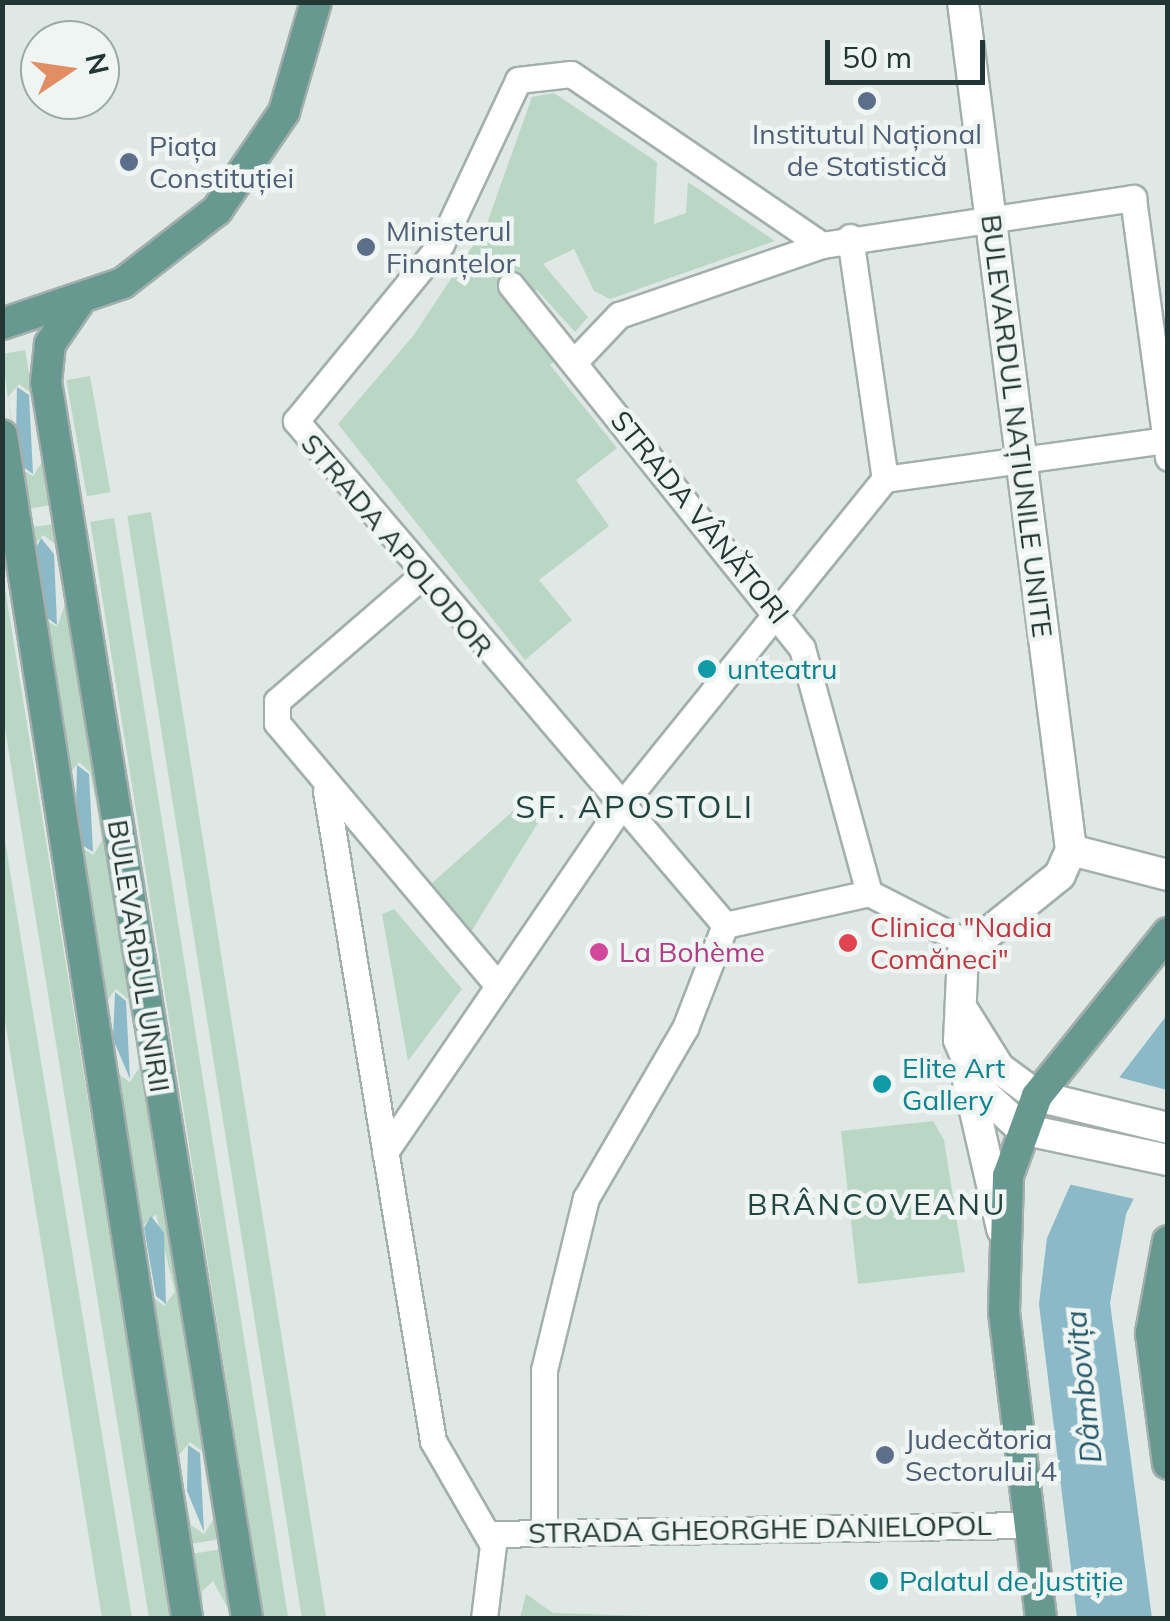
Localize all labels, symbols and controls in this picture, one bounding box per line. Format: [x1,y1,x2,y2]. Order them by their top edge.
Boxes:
north arrow [20,20,120,120]
scale bar [830,20,990,82]
text: 50 m [842,38,912,76]
text: N [78,49,117,78]
marker: Institutul Național de Statistică [856,90,878,112]
place label: Institutul Național de Statistică [752,117,982,183]
place label: Piața Constituției [149,129,294,195]
marker: Piața Constituției [118,151,140,173]
street label: BULEVARDUL NAȚIUNILE UNITE [974,213,1060,639]
place label: Ministerul Finanțelor [386,214,516,280]
marker: Ministerul Finanțelor [355,236,377,258]
street label: STRADA VÂNĂTORI [604,404,796,630]
street label: STRADA APOLODOR [294,427,500,663]
place label: unteatru [727,652,837,686]
marker: unteatru [696,658,718,680]
district label: SF. APOSTOLI [515,787,755,825]
street label: BULEVARDUL UNIRII [101,817,177,1095]
place label: Clinica "Nadia Comăneci" [870,910,1052,976]
marker: Clinica "Nadia Comăneci" [835,930,861,956]
place label: La Bohème [619,935,765,969]
marker: La Bohème [588,941,610,963]
place label: Elite Art Gallery [902,1051,1005,1117]
marker: Elite Art Gallery [871,1073,893,1095]
district label: BRÂNCOVEANU [747,1186,1007,1222]
water label: Dâmbovița [1057,1309,1109,1465]
place label: Judecătoria Sectorului 4 [905,1422,1057,1488]
marker: Judecătoria Sectorului 4 [874,1444,896,1466]
street label: STRADA GHEORGHE DANIELOPOL [528,1508,992,1550]
place label: Palatul de Justiție [899,1564,1123,1598]
marker: Palatul de Justiție [868,1570,890,1592]

